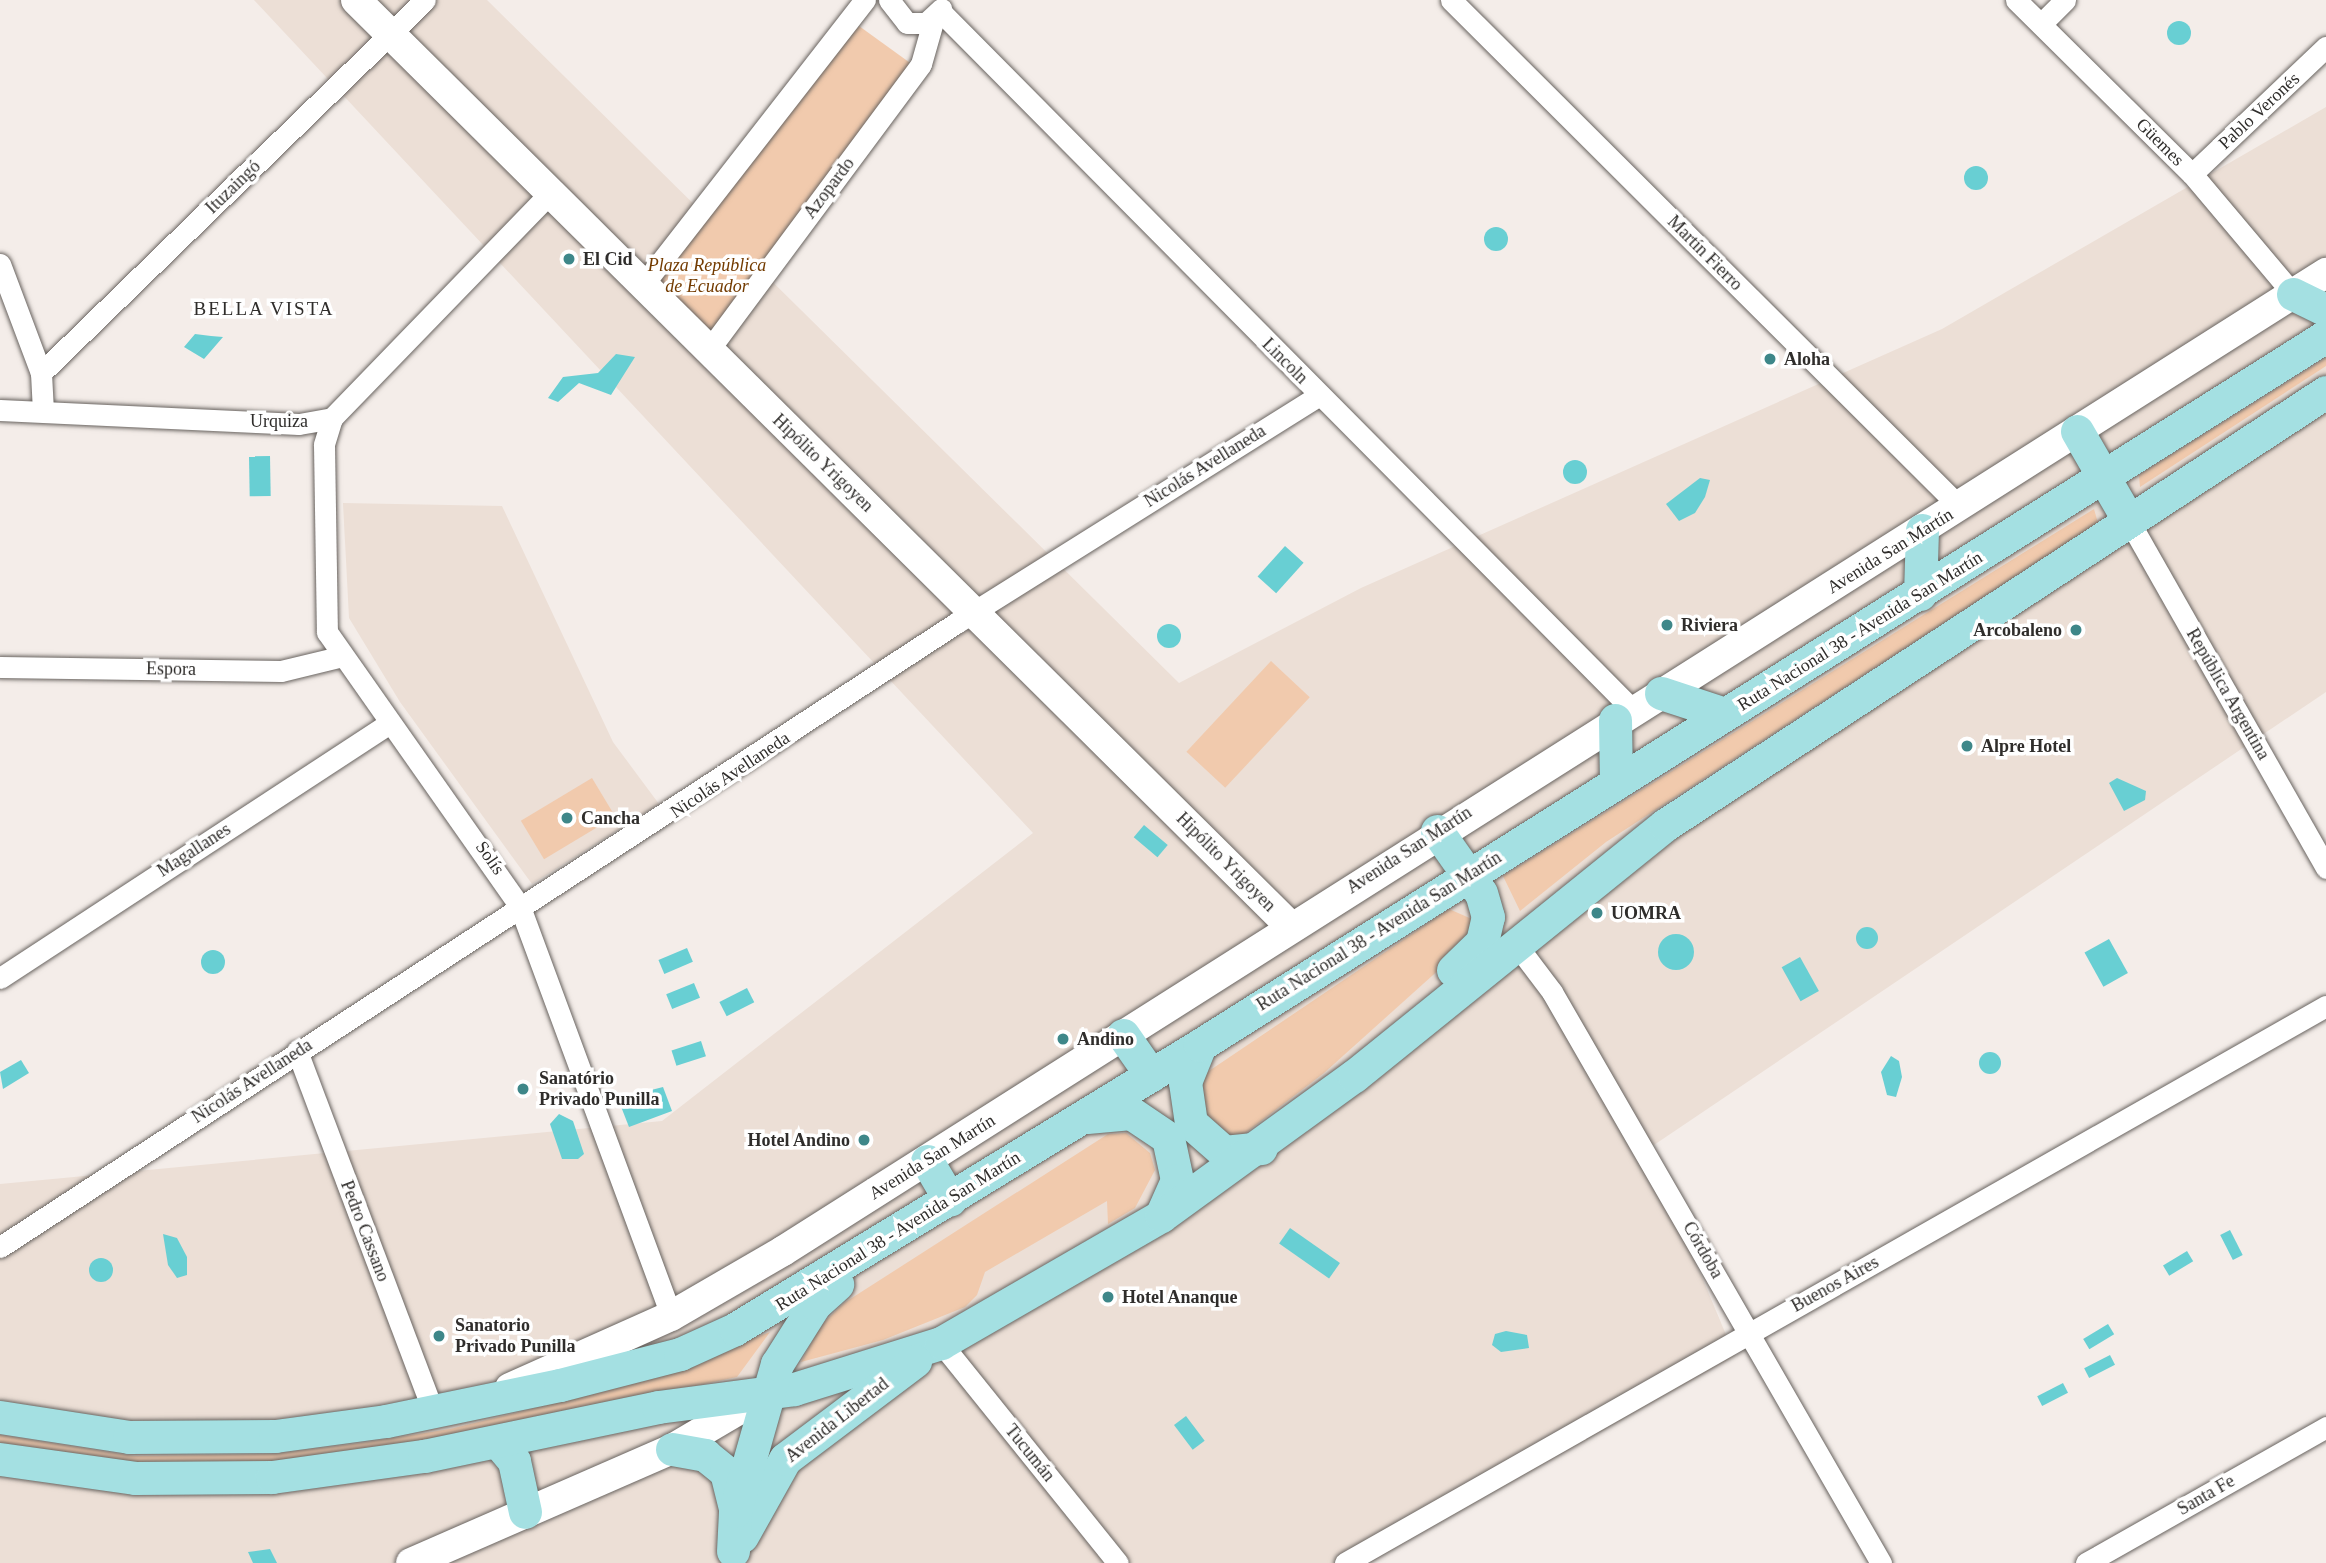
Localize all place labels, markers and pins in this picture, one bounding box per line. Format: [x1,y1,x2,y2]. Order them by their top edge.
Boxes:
place label: El Cid [583,248,633,270]
marker: El Cid [561,251,577,267]
place label: Aloha [1784,348,1830,370]
marker: Aloha [1762,351,1778,367]
place label: Riviera [1681,614,1738,636]
marker: Riviera [1659,617,1675,633]
place label: Arcobaleno [1973,619,2062,641]
marker: Arcobaleno [2068,622,2084,638]
place label: Alpre Hotel [1981,735,2071,757]
marker: Alpre Hotel [1959,738,1975,754]
place label: Cancha [581,807,640,829]
marker: Cancha [559,810,575,826]
place label: UOMRA [1611,902,1681,924]
marker: UOMRA [1589,905,1605,921]
place label: Andino [1077,1028,1134,1050]
marker: Andino [1055,1031,1071,1047]
place label: Sanatório Privado Punilla [539,1068,660,1110]
marker: Sanatório Privado Punilla [513,1079,533,1099]
place label: Hotel Andino [746,1129,850,1151]
marker: Hotel Andino [856,1132,872,1148]
place label: Hotel Ananque [1122,1286,1239,1308]
marker: Hotel Ananque [1100,1289,1116,1305]
place label: Sanatorio Privado Punilla [455,1315,576,1358]
marker: Sanatorio Privado Punilla [429,1326,449,1346]

